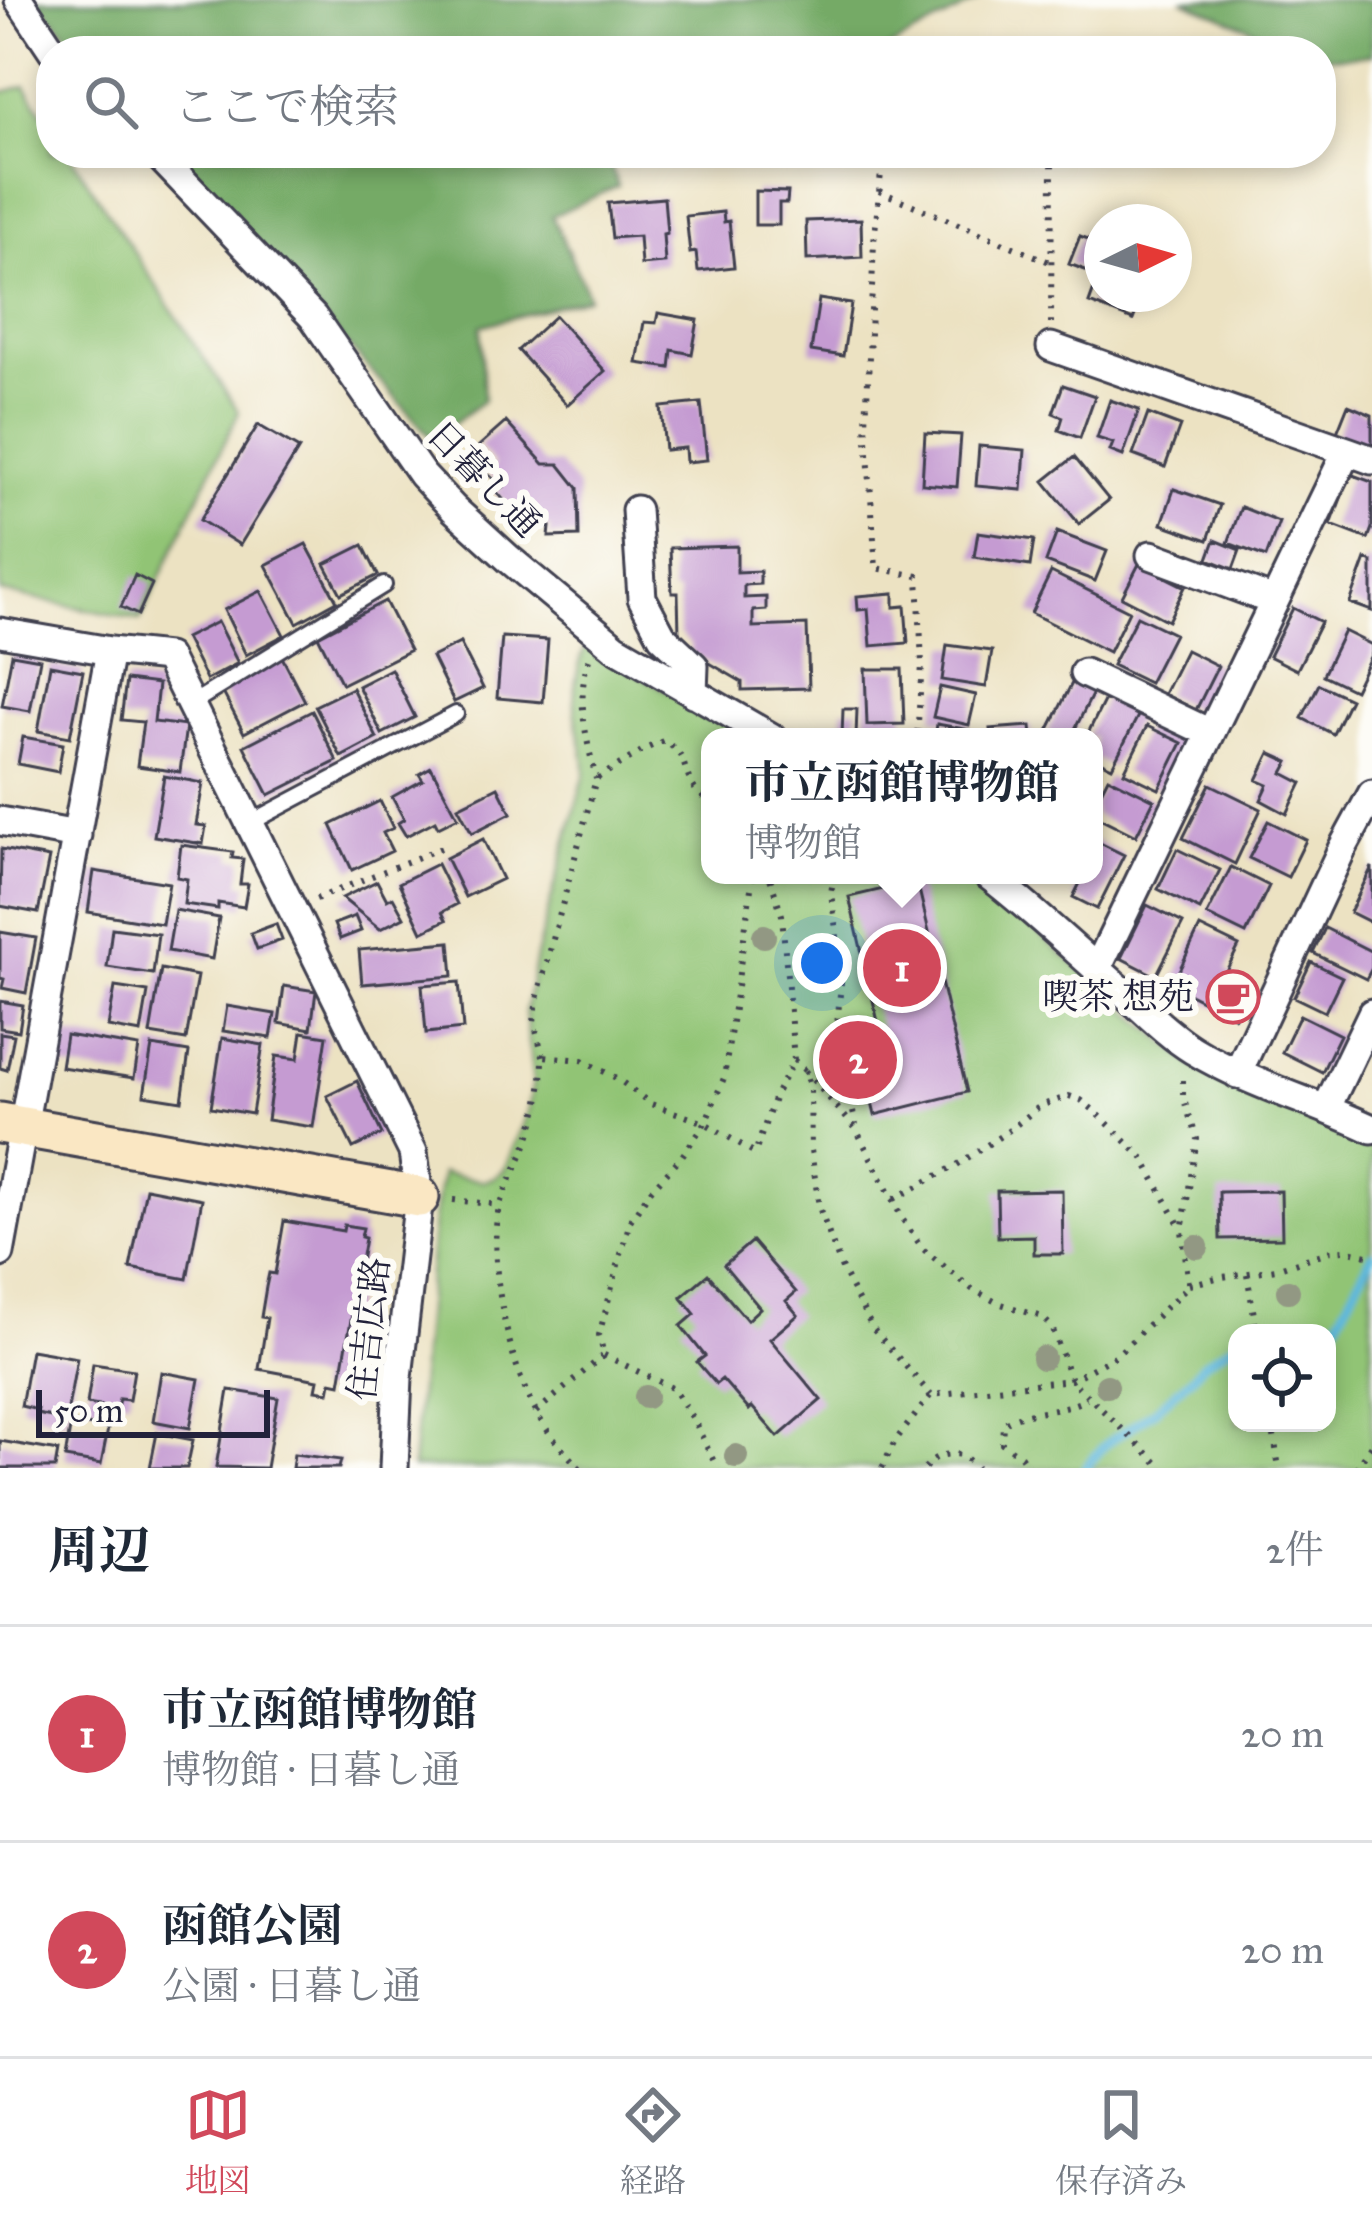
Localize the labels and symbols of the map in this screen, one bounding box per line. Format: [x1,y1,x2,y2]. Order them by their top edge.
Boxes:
north arrow [1084,204,1192,312]
street label: 日暮し通 [418,412,550,546]
pin: 1 [863,923,941,1013]
your location [792,933,852,993]
cafe icon: 喫茶 想苑 [1205,969,1261,1025]
place label: 喫茶 想苑 [1042,975,1194,1019]
pin: 2 [819,1015,897,1105]
street label: 住吉広路 [340,1255,398,1403]
scale bar [36,1384,270,1437]

